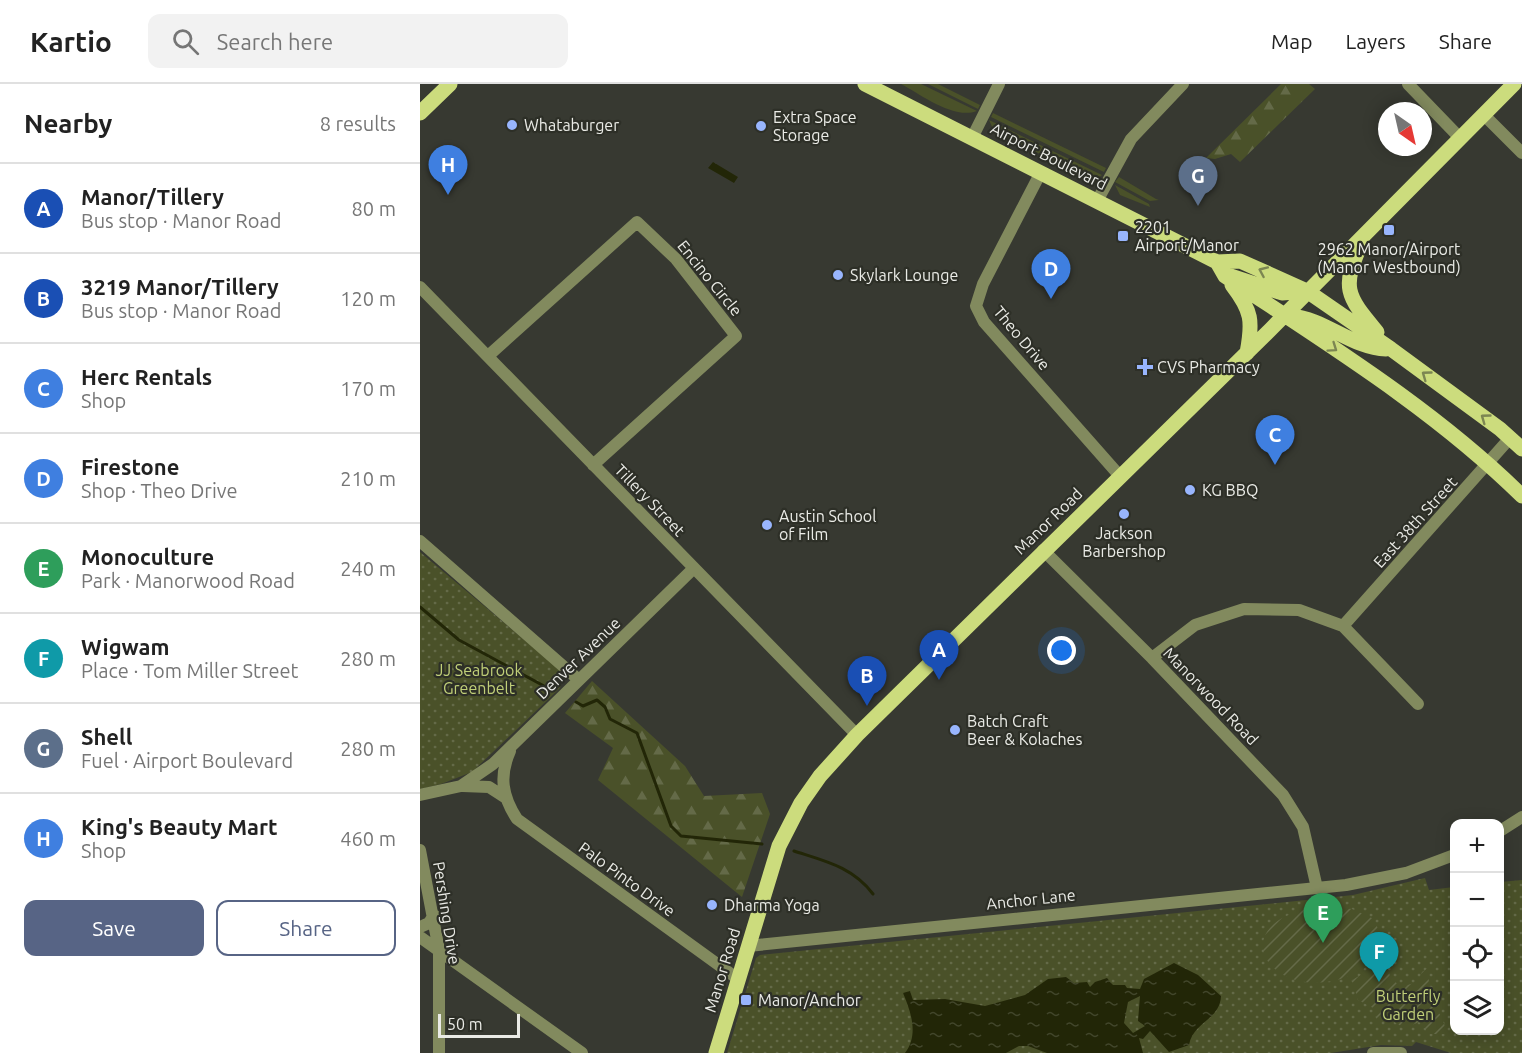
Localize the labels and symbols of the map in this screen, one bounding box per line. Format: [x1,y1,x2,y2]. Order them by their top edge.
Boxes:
north arrow [1378,102,1432,156]
place label: Extra Space Storage [773,108,857,144]
place label: Whataburger [524,116,619,134]
marker: Whataburger [505,118,519,132]
marker: Extra Space Storage [754,119,768,133]
street label: Airport Boulevard [988,119,1110,193]
pin: H [429,146,468,195]
pin: G [1178,156,1218,206]
place label: 2201 Airport/Manor [1135,218,1239,254]
marker: 2962 Manor/Airport (Manor Westbound) [1382,223,1396,237]
marker: 2201 Airport/Manor [1116,229,1130,243]
street label: Encino Circle [674,237,746,319]
place label: 2962 Manor/Airport (Manor Westbound) [1317,240,1461,277]
pin: D [1032,250,1070,299]
place label: Skylark Lounge [850,266,958,284]
one-way arrow [1258,266,1269,278]
marker: Skylark Lounge [831,268,845,282]
street label: Theo Drive [990,302,1054,374]
one-way arrow [1327,341,1338,352]
place label: CVS Pharmacy [1157,358,1260,376]
marker: CVS Pharmacy [1138,360,1152,374]
one-way arrow [1422,371,1433,382]
one-way arrow [1481,414,1492,425]
pin: C [1256,416,1294,465]
street label: Tillery Street [611,460,689,540]
street label: East 38th Street [1370,472,1461,571]
place label: KG BBQ [1202,481,1258,499]
marker: KG BBQ [1183,483,1197,497]
street label: Manor Road [1010,484,1086,558]
place label: Austin School of Film [779,507,876,543]
marker: Jackson Barbershop [1117,507,1131,521]
marker: Austin School of Film [760,518,774,532]
place label: Jackson Barbershop [1082,524,1166,560]
street label: Denver Avenue [532,613,624,703]
pin: A [920,630,958,680]
your location [1047,636,1076,665]
street label: Manorwood Road [1160,644,1262,748]
pin: B [848,656,886,706]
park label: JJ Seabrook Greenbelt [435,661,523,697]
place label: Batch Craft Beer & Kolaches [967,712,1082,748]
marker: Batch Craft Beer & Kolaches [948,723,962,737]
street label: Palo Pinto Drive [575,838,679,920]
street label: Pershing Drive [430,860,464,966]
street label: Anchor Lane [986,885,1076,913]
pin: E [1304,894,1342,943]
place label: Dharma Yoga [724,896,820,914]
marker: Dharma Yoga [705,898,719,912]
street label: Manor Road [701,926,743,1014]
pin: F [1360,932,1398,982]
park label: Butterfly Garden [1376,987,1441,1023]
place label: Manor/Anchor [758,991,861,1009]
marker: Manor/Anchor [739,993,753,1007]
scale bar [438,1011,520,1038]

